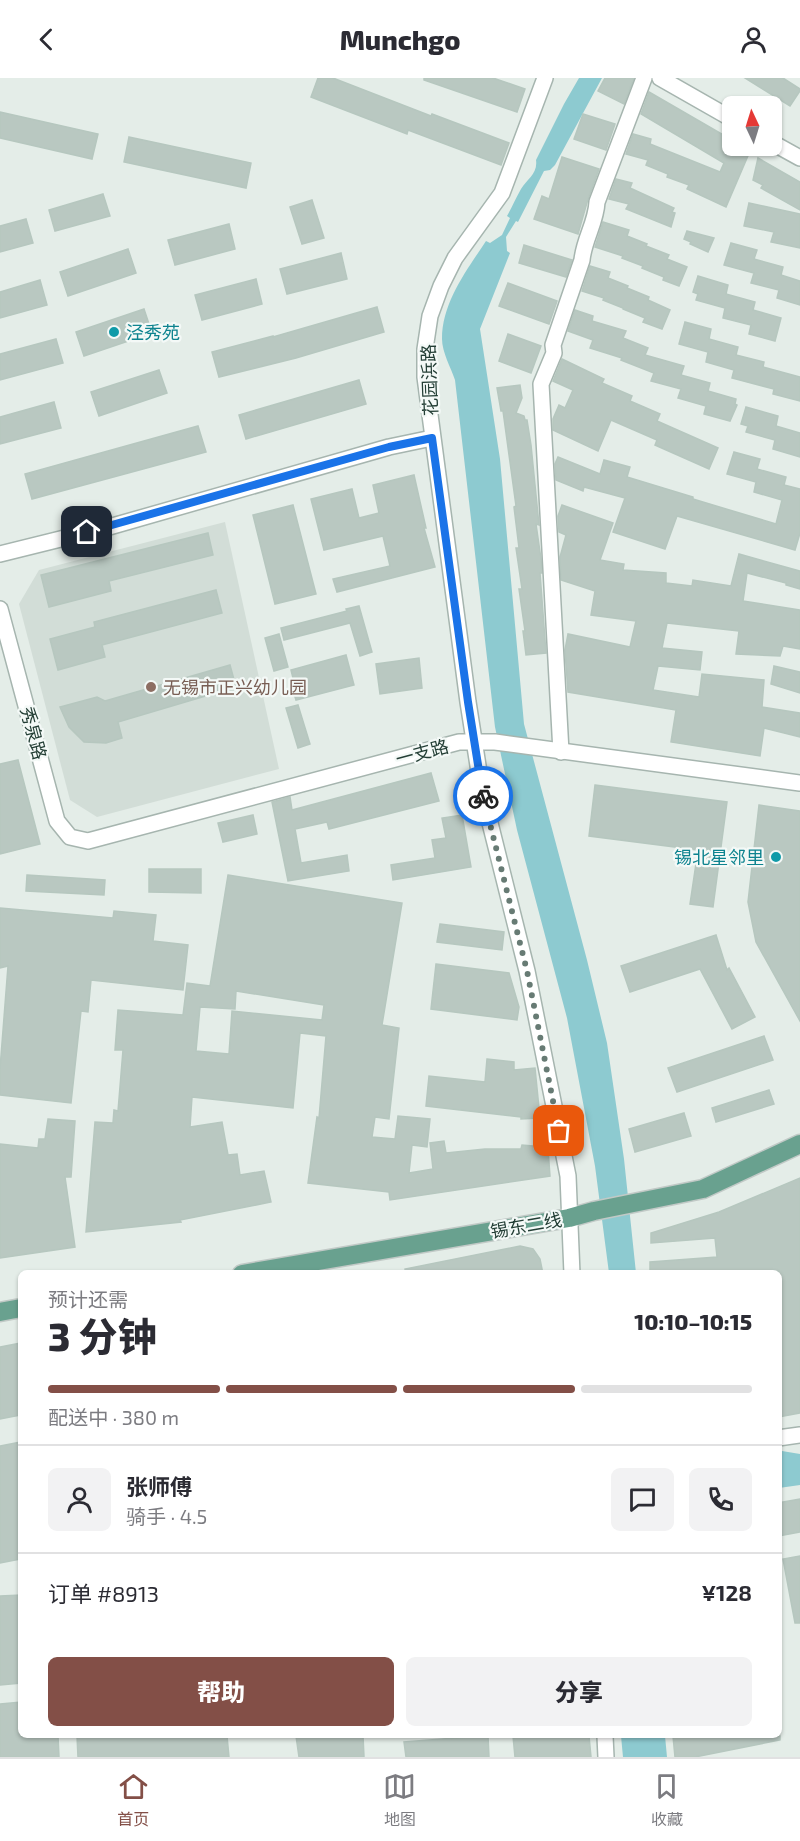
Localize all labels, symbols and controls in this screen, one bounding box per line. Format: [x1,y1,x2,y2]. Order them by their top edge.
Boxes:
icon: back [30,23,63,56]
text: Munchgo [340,23,460,55]
icon: person [737,23,770,56]
north arrow [722,96,782,156]
map controls [722,96,782,156]
place label: 泾秀苑 [126,321,180,343]
marker: 泾秀苑 [107,325,121,339]
street label: 花园浜路 [417,344,441,416]
pin [61,506,112,557]
icon: home [70,515,103,548]
place label: 无锡市正兴幼儿园 [163,676,307,698]
marker: 无锡市正兴幼儿园 [144,680,158,694]
street label: 秀泉路 [16,704,52,762]
street label: 一支路 [393,734,451,770]
courier [453,766,513,826]
icon: bike [467,780,500,813]
place label: 锡北星邻里 [674,846,764,868]
marker: 锡北星邻里 [769,850,783,864]
pin [533,1105,584,1156]
icon: bag [542,1114,575,1147]
street label: 锡东二线 [489,1208,563,1242]
text: 预计还需 [48,1287,128,1311]
text: 10:10–10:15 [634,1308,752,1334]
text: 3 分钟 [48,1312,157,1359]
text: 配送中 · 380 m [48,1405,179,1429]
button: person [48,1468,111,1531]
button: chat [611,1468,674,1531]
button: phone [689,1468,752,1531]
text: 张师傅 [126,1473,192,1499]
text: 骑手 · 4.5 [126,1504,207,1528]
text: ¥128 [701,1579,752,1605]
text: 订单 #8913 [48,1580,159,1606]
button: 帮助 [48,1657,394,1726]
button: 分享 [406,1657,752,1726]
tab: 首页 [117,1770,150,1830]
tab: 地图 [383,1770,416,1830]
tab: 收藏 [650,1770,683,1830]

